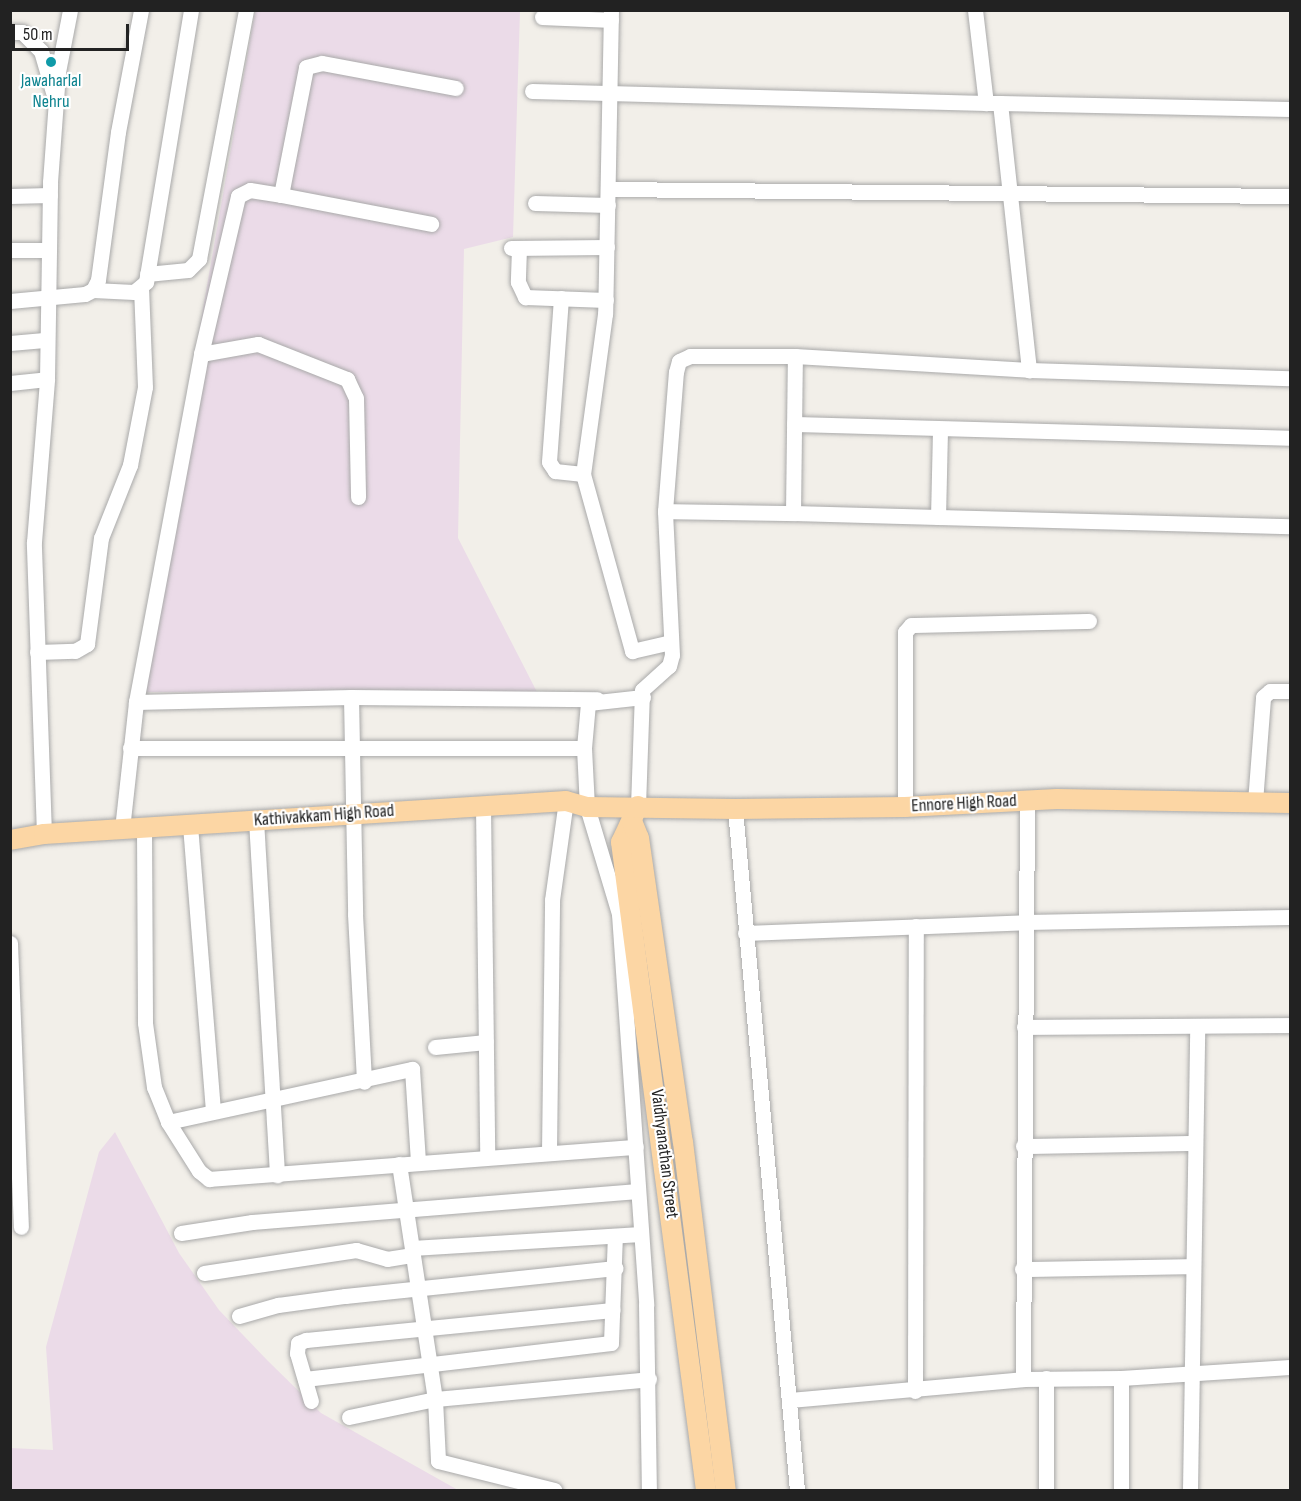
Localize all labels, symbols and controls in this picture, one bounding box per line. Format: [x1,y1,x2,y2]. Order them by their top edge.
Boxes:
scale bar [15,12,132,50]
text: 50 m [23,24,53,45]
marker: Jawaharlal Nehru [44,55,58,69]
place label: Jawaharlal Nehru [21,71,81,113]
street label: Ennore High Road [911,790,1017,818]
street label: Kathivakkam High Road [253,800,395,832]
street label: Vaidhyanathan Street [645,1088,683,1220]

